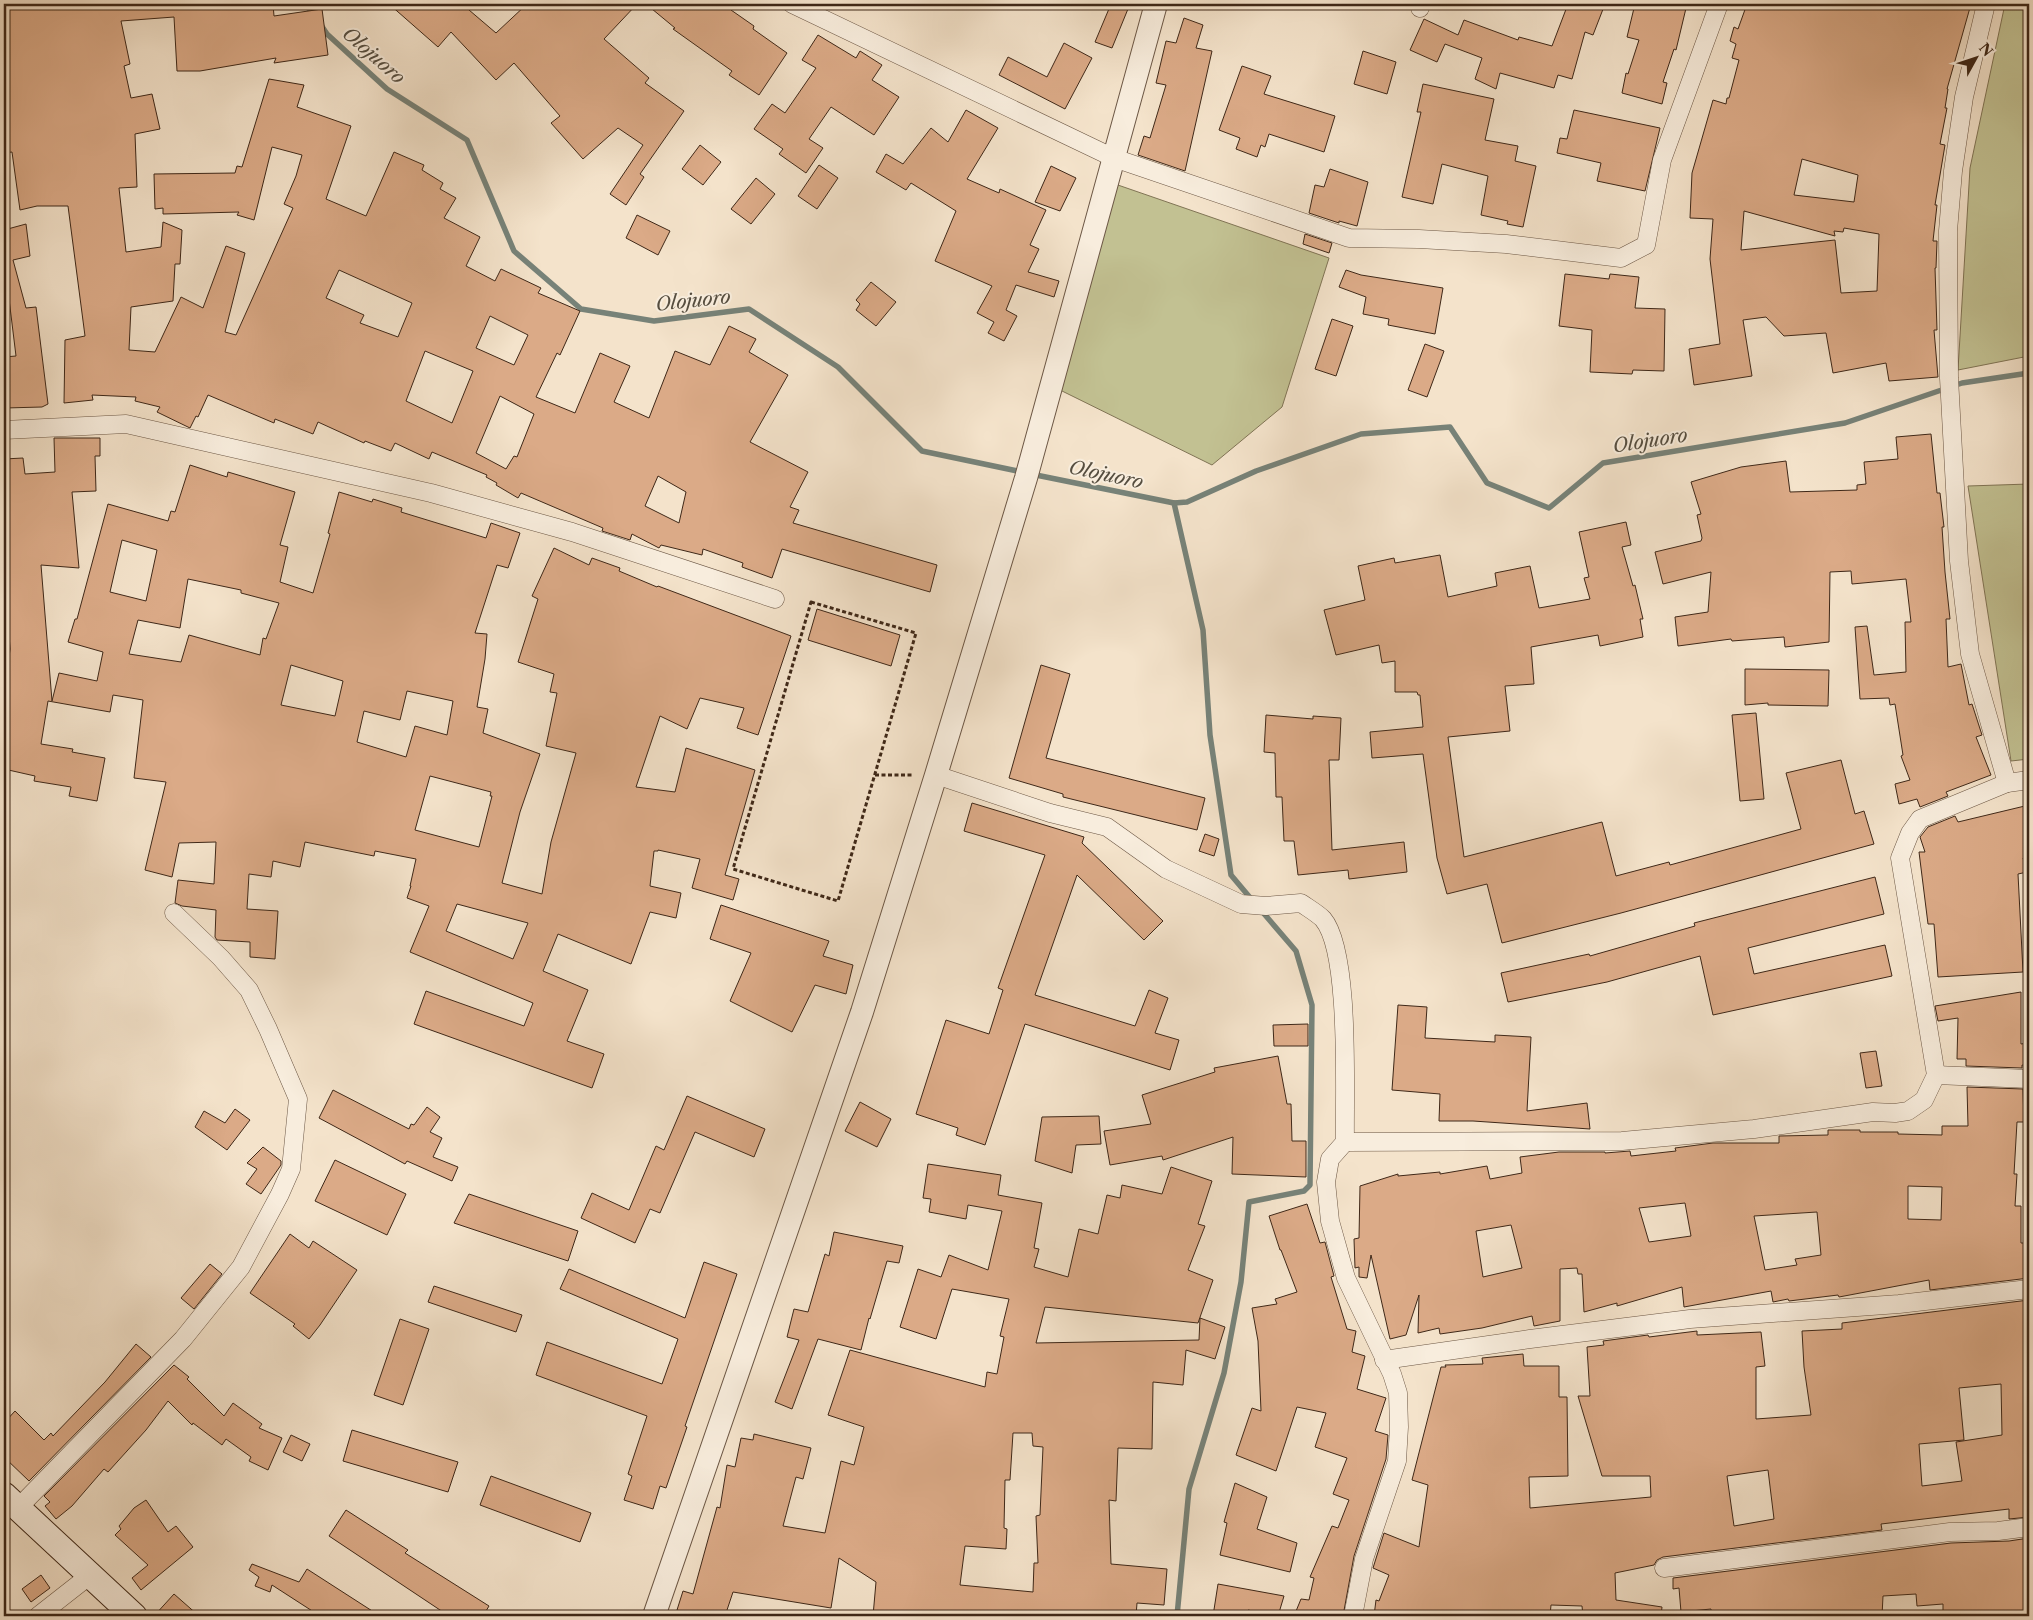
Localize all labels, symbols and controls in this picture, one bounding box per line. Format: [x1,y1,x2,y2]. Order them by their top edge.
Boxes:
water label: Olojuoro [338,22,410,89]
north arrow [1950,32,2000,82]
text: N [1975,39,1997,60]
water label: Olojuoro [654,285,732,316]
water label: Olojuoro [1611,423,1689,458]
water label: Olojuoro [1067,455,1145,494]

